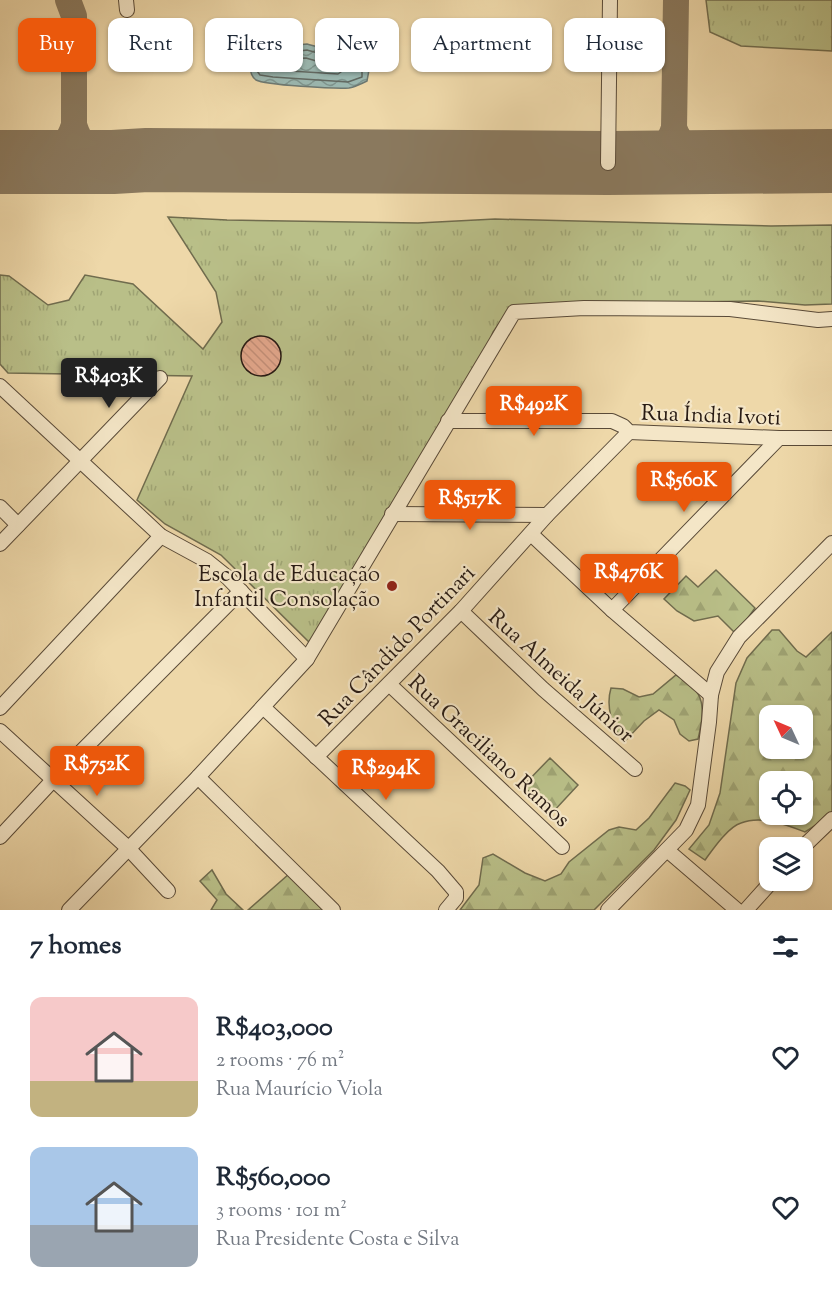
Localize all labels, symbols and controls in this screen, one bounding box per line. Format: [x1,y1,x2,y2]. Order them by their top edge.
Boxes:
chip: Buy [18,18,96,72]
chip: Rent [108,18,193,72]
chip: Filters [205,18,303,72]
chip: New [315,18,399,72]
chip: Apartment [411,18,552,72]
chip: House [564,18,665,72]
pin: R$403K [60,358,158,409]
text: R$403K [75,363,143,392]
pin: R$492K [485,386,583,437]
text: R$492K [500,391,568,420]
street label: Rua Índia Ivoti [640,398,781,435]
pin: R$560K [635,462,733,513]
text: R$560K [651,467,717,496]
pin: R$517K [421,480,519,531]
text: R$517K [438,485,502,514]
pin: R$476K [580,554,678,605]
street label: Rua Cândido Portinari [313,559,484,735]
text: R$476K [594,559,664,588]
place label: Escola de Educação Infantil Consolação [194,560,380,617]
marker: Escola de Educação Infantil Consolação [385,579,399,593]
street label: Rua Almeida Júnior [480,603,640,752]
street label: Rua Graciliano Ramos [400,668,576,836]
north arrow [759,705,813,759]
map controls [759,705,813,891]
pin: R$752K [48,746,146,797]
pin: R$294K [337,750,435,801]
text: R$752K [64,751,130,780]
text: R$294K [352,755,420,784]
button: locate [759,771,813,825]
button: layers [759,837,813,891]
text: 7 homes [30,928,121,965]
icon: filters [769,930,802,963]
text: R$403,000 [216,1010,333,1047]
icon: home [78,1021,150,1093]
icon: heart [769,1041,802,1074]
text: 2 rooms · 76 m² [216,1047,344,1076]
text: Rua Maurício Viola [216,1076,383,1105]
text: R$560,000 [216,1160,330,1197]
icon: home [78,1171,150,1243]
icon: heart [769,1191,802,1224]
text: 3 rooms · 101 m² [216,1197,347,1226]
text: Rua Presidente Costa e Silva [216,1226,459,1255]

